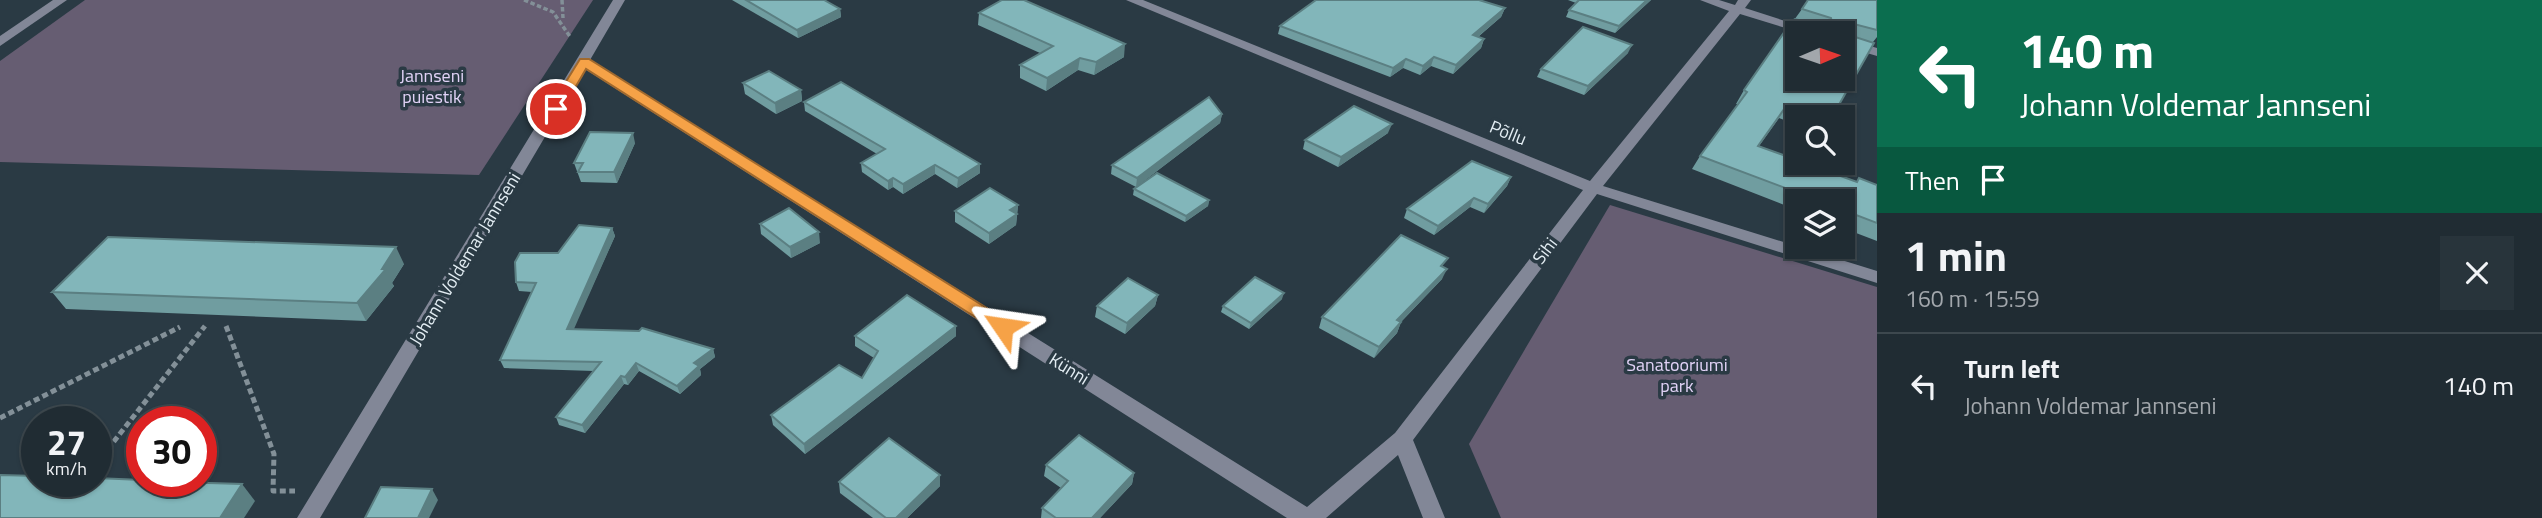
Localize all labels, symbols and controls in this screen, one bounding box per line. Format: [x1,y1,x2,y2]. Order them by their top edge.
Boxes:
text: 140 m [2020,12,2154,87]
north arrow [1785,21,1855,91]
map controls [1785,21,1855,259]
icon: left [1905,28,1996,119]
park label: Jannseni puiestik [400,62,464,110]
pin [526,79,586,139]
text: Johann Voldemar Jannseni [2020,80,2371,128]
icon: arrive [537,90,575,128]
button: search [1785,105,1855,175]
street label: Põllu [1486,113,1531,152]
text: Then [1905,161,1960,200]
icon: arrive [1974,161,2012,199]
street label: Johann Voldemar Jannseni [402,167,527,350]
button: layers [1785,189,1855,259]
text: 1 min [1905,223,2007,287]
street label: Sihi [1526,232,1564,270]
button: close [2440,236,2514,310]
text: 160 m · 15:59 [1905,281,2040,316]
position arrow [966,290,1040,364]
street label: Künni [1044,346,1095,391]
text: Turn left [1964,349,2059,388]
park label: Sanatooriumi park [1626,351,1728,399]
text: 140 m [2443,366,2514,405]
icon: left [1905,367,1943,405]
text: Johann Voldemar Jannseni [1964,388,2217,423]
speed limit sign: 30 [126,406,217,497]
text: 27 [47,415,86,469]
text: km/h [46,455,87,482]

